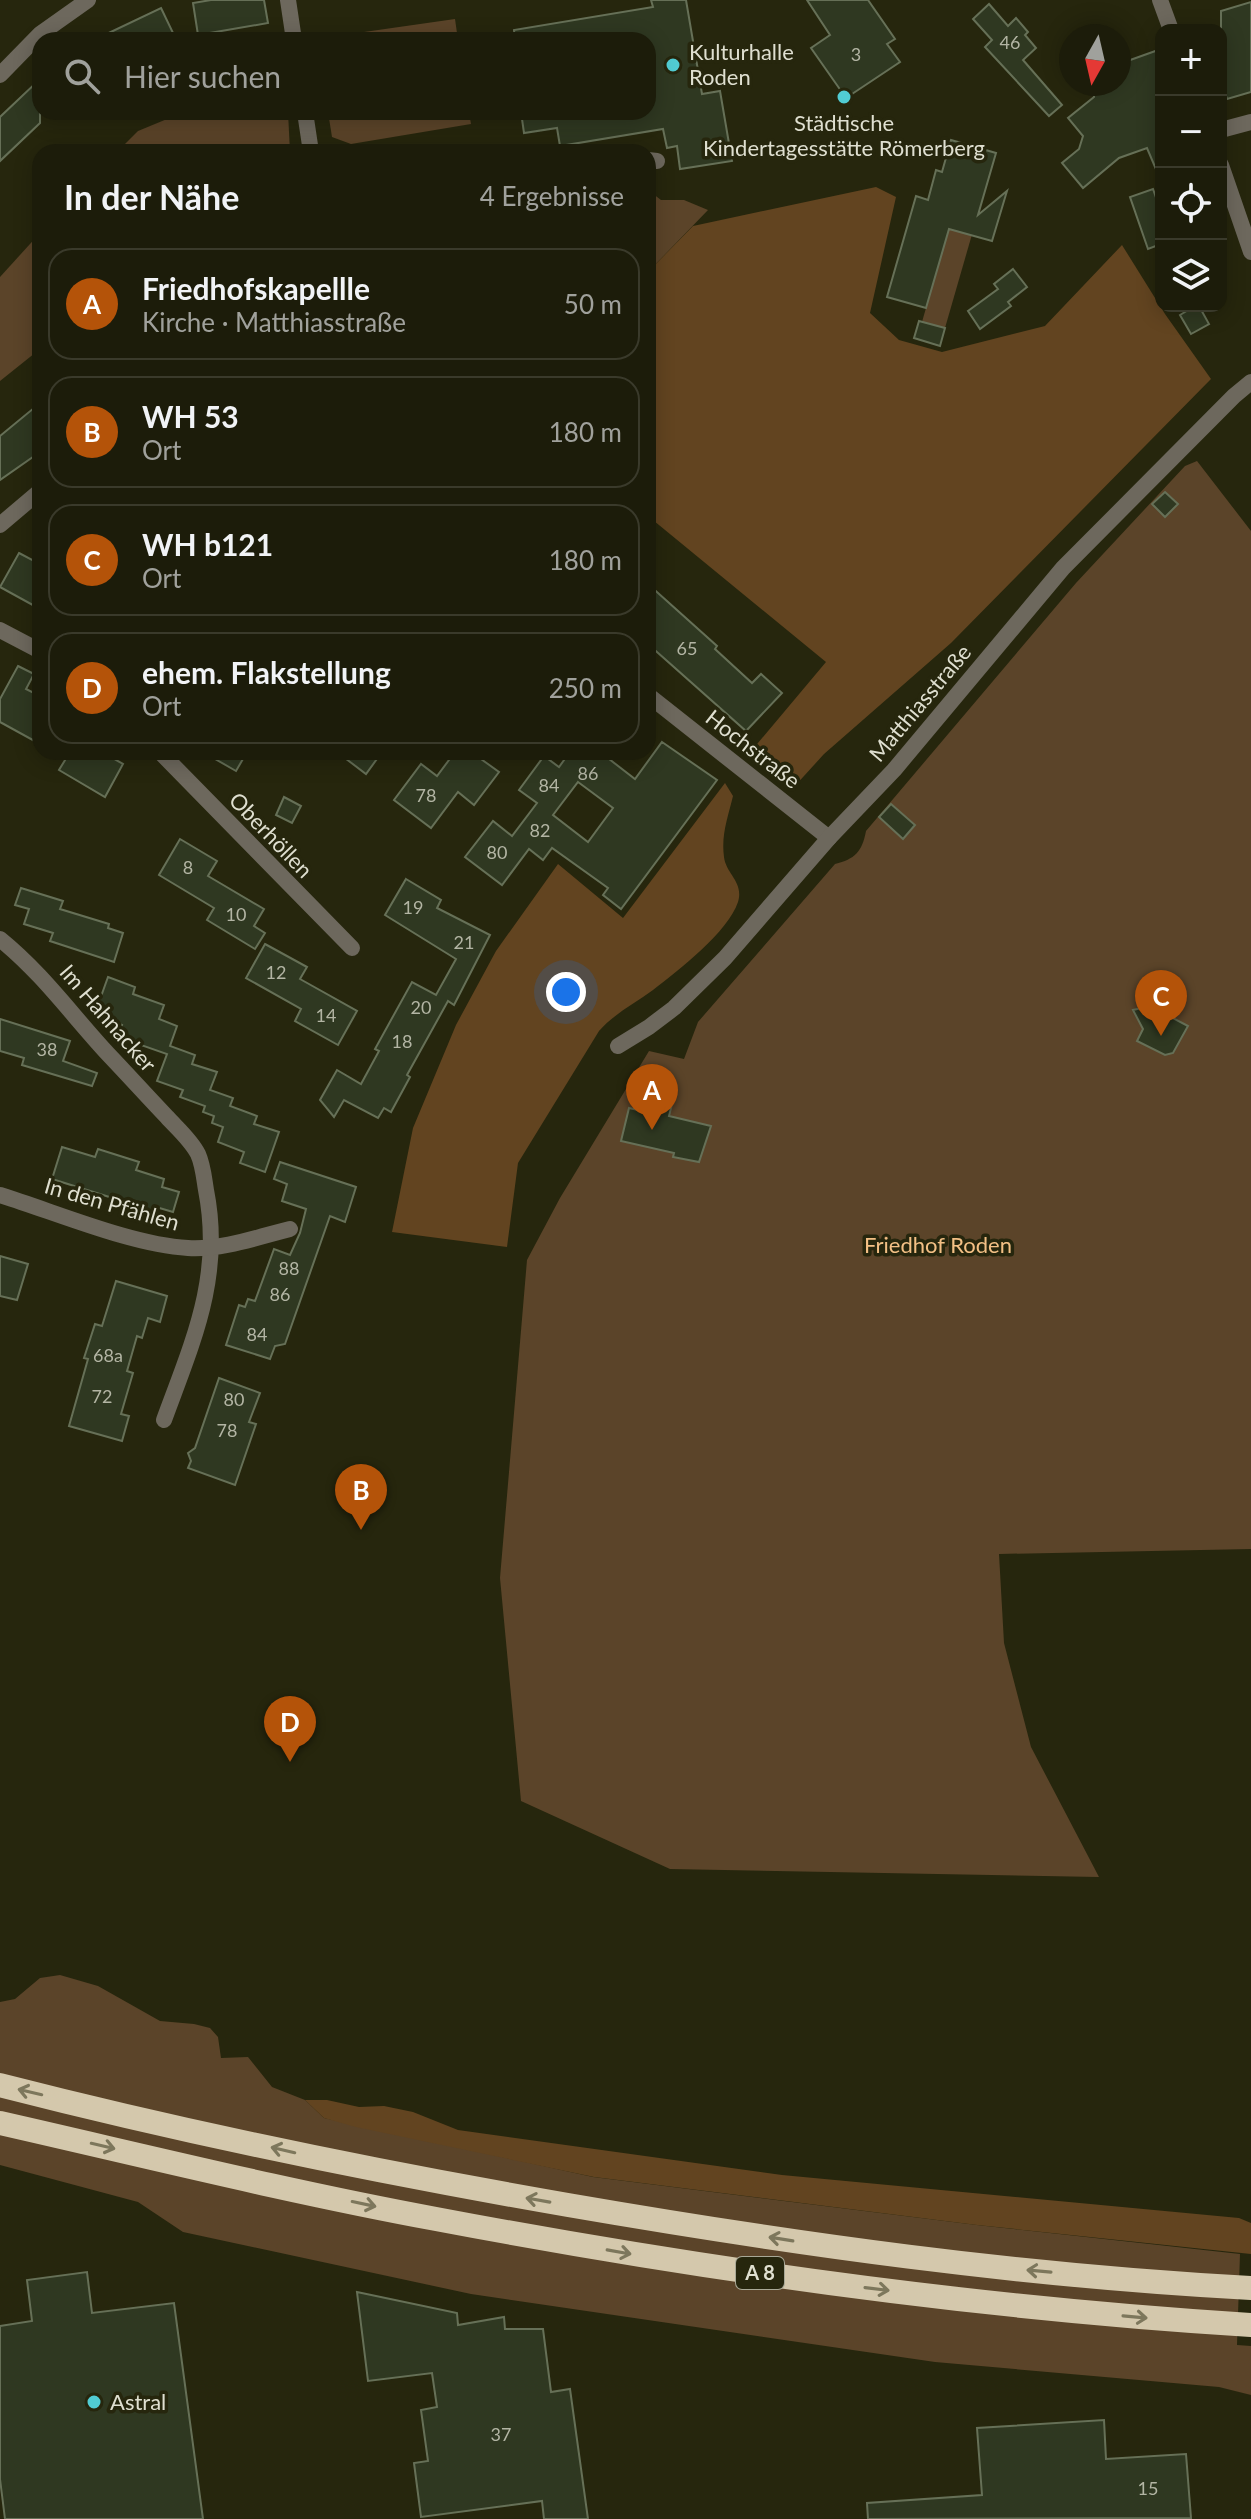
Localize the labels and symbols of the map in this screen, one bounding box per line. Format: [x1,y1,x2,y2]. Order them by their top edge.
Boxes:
north arrow [1059,24,1131,96]
house number: 46 [1000,31,1020,53]
place label: Kulturhalle Roden [689,38,794,90]
house number: 3 [851,43,861,65]
marker: Kulturhalle Roden [664,56,682,74]
marker: Städtische Kindertagesstätte Römerberg [835,88,853,106]
place label: Städtische Kindertagesstätte Römerberg [703,109,985,161]
house number: 65 [677,637,697,659]
street label: Matthiasstraße [863,639,976,767]
street label: Hochstraße [701,703,806,794]
house number: 86 [578,762,598,784]
house number: 84 [539,774,559,796]
house number: 78 [416,784,436,806]
street label: Oberhöllen [224,786,319,883]
house number: 82 [530,819,550,841]
house number: 80 [487,841,507,863]
house number: 8 [183,856,193,878]
house number: 19 [403,896,423,918]
house number: 10 [226,903,246,925]
house number: 21 [454,931,474,953]
street label: Im Hahnacker [54,959,162,1077]
house number: 12 [266,961,286,983]
pin: C [1135,970,1187,1036]
your location [546,972,586,1012]
house number: 20 [411,996,431,1018]
house number: 14 [316,1004,336,1026]
house number: 18 [392,1030,412,1052]
house number: 38 [37,1038,57,1060]
pin: A [626,1064,678,1130]
street label: In den Pfählen [42,1171,183,1236]
park label: Friedhof Roden [864,1231,1012,1258]
house number: 88 [279,1257,299,1279]
house number: 86 [270,1283,290,1305]
house number: 84 [247,1323,267,1345]
house number: 68a [93,1344,123,1366]
house number: 72 [92,1385,112,1407]
house number: 80 [224,1388,244,1410]
house number: 78 [217,1419,237,1441]
pin: B [335,1464,387,1530]
pin: D [264,1696,316,1762]
one-way arrow [17,2084,43,2099]
one-way arrow [90,2139,116,2154]
one-way arrow [271,2142,296,2157]
one-way arrow [526,2191,551,2206]
one-way arrow [351,2197,376,2212]
one-way arrow [769,2231,794,2246]
one-way arrow [606,2245,632,2260]
road number: A 8 [736,2257,784,2289]
one-way arrow [1026,2264,1053,2279]
one-way arrow [864,2282,889,2297]
one-way arrow [1121,2309,1148,2324]
place label: Astral [110,2388,166,2415]
marker: Astral [85,2393,103,2411]
house number: 37 [491,2423,511,2445]
house number: 15 [1138,2477,1158,2499]

